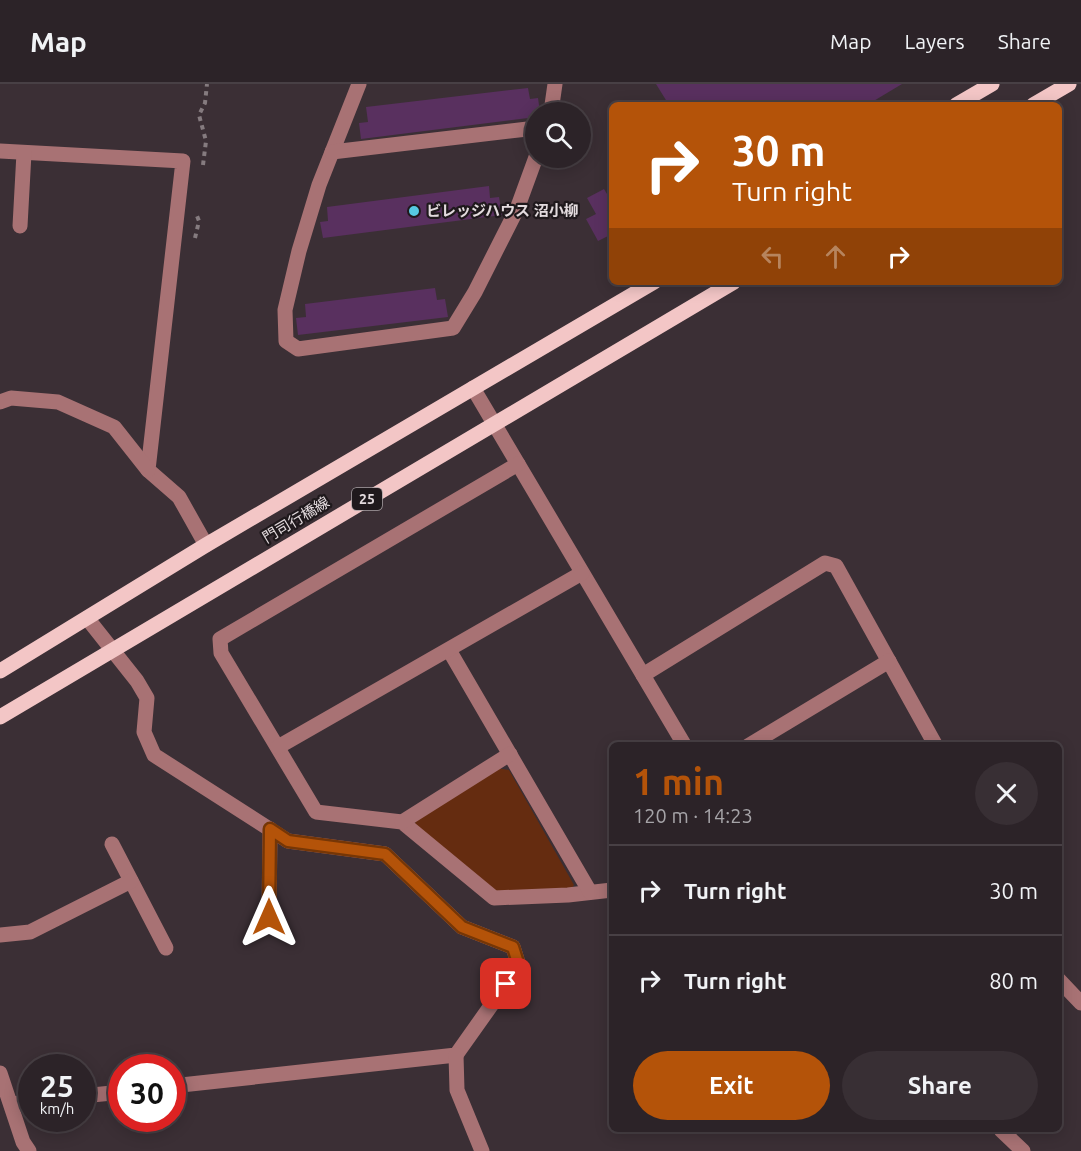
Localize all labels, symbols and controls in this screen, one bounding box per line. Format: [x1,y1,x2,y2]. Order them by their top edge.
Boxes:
text: Map [30,26,87,57]
text: Map [830,29,871,53]
text: Layers [904,29,965,53]
text: Share [998,29,1051,53]
map controls [525,102,591,168]
button: search [525,102,591,168]
icon: right [633,126,711,204]
text: 30 m [732,127,826,174]
text: Turn right [732,176,852,206]
place label: ビレッジハウス 沼小柳 [426,202,579,219]
marker: ビレッジハウス 沼小柳 [407,204,421,218]
icon: left [756,240,789,273]
icon: ahead [819,240,852,273]
icon: right [882,240,915,273]
road number: 25 [352,488,382,510]
street label: 門司行橋線 [259,493,332,546]
text: 1 min [633,761,724,802]
button: close [975,762,1038,825]
text: 120 m · 14:23 [633,804,753,827]
icon: right [633,874,666,907]
text: Turn right [684,878,786,903]
text: 30 m [989,878,1038,903]
position arrow [237,885,301,949]
pin [480,958,531,1009]
icon: right [633,964,666,997]
icon: arrive [489,967,522,1000]
text: Turn right [684,968,786,993]
text: 80 m [989,968,1038,993]
button: Exit [633,1051,830,1120]
button: Share [842,1051,1038,1120]
speed limit sign: 30 [108,1054,186,1132]
text: 25 [40,1069,74,1103]
text: km/h [40,1100,74,1117]

